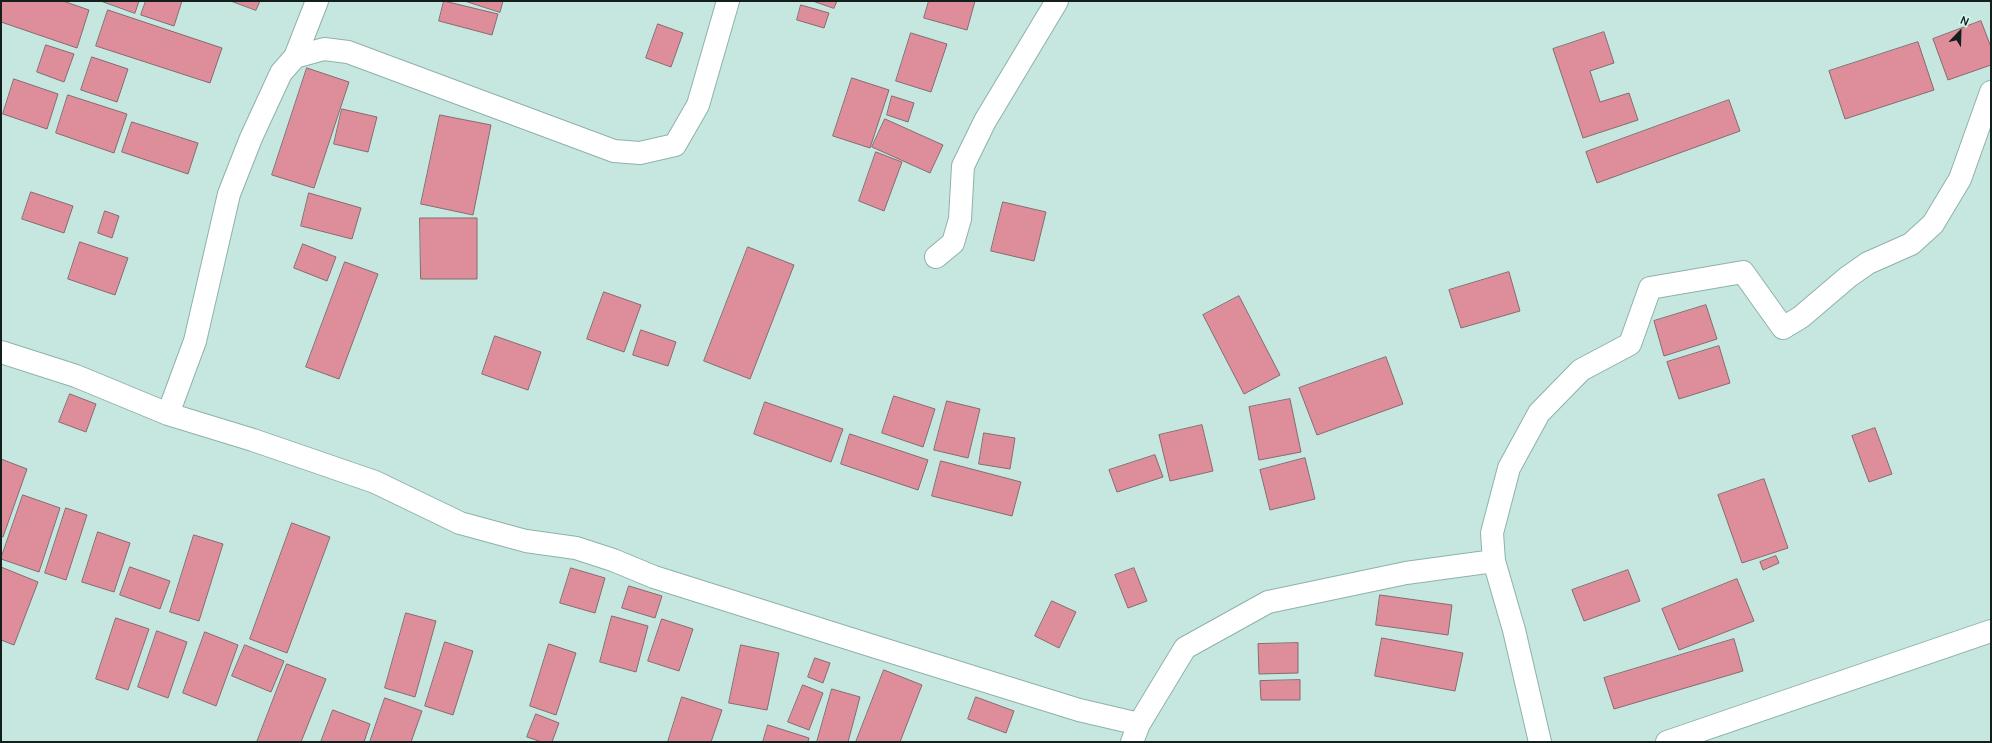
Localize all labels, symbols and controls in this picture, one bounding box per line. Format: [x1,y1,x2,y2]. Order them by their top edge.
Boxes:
north arrow [1940,12,1980,52]
text: N [1958,12,1971,29]

